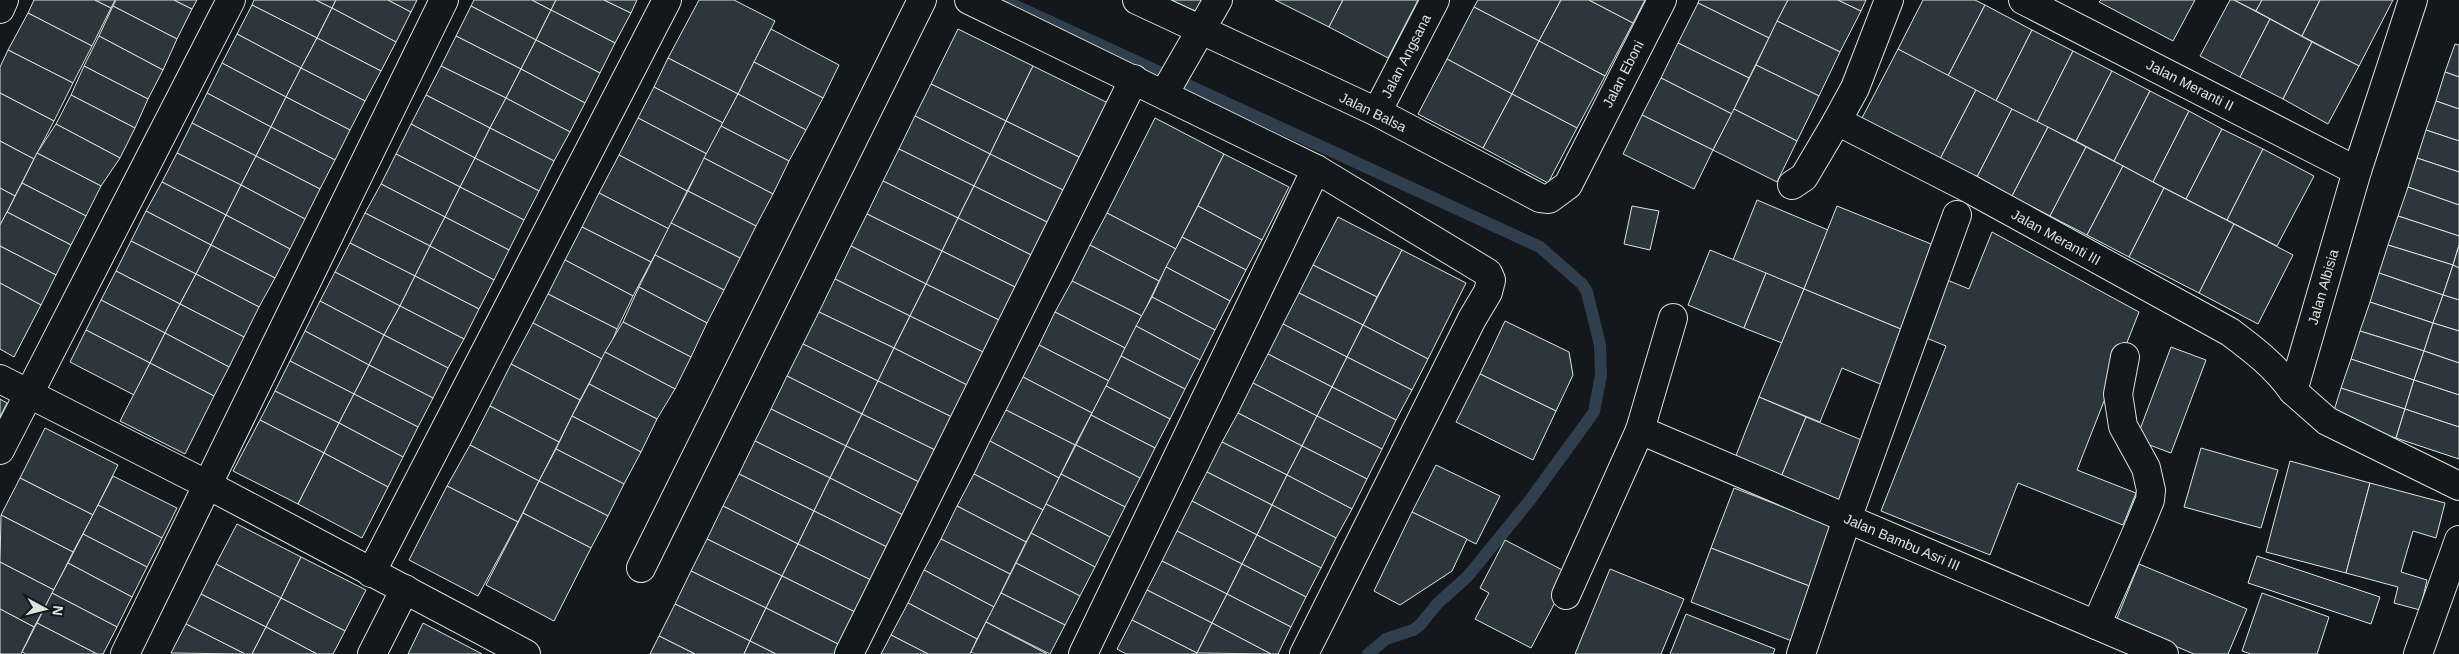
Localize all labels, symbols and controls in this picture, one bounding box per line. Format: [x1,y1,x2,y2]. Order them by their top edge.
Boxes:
street label: Jalan Angsana [1378,11,1434,101]
street label: Jalan Eboni [1599,38,1647,110]
street label: Jalan Meranti II [2144,56,2236,114]
street label: Jalan Balsa [1337,89,1409,135]
street label: Jalan Meranti III [2009,206,2103,268]
street label: Jalan Albisia [2305,247,2341,327]
street label: Jalan Bambu Asri III [1842,510,1962,574]
north arrow [20,584,70,634]
text: N [49,605,66,617]

